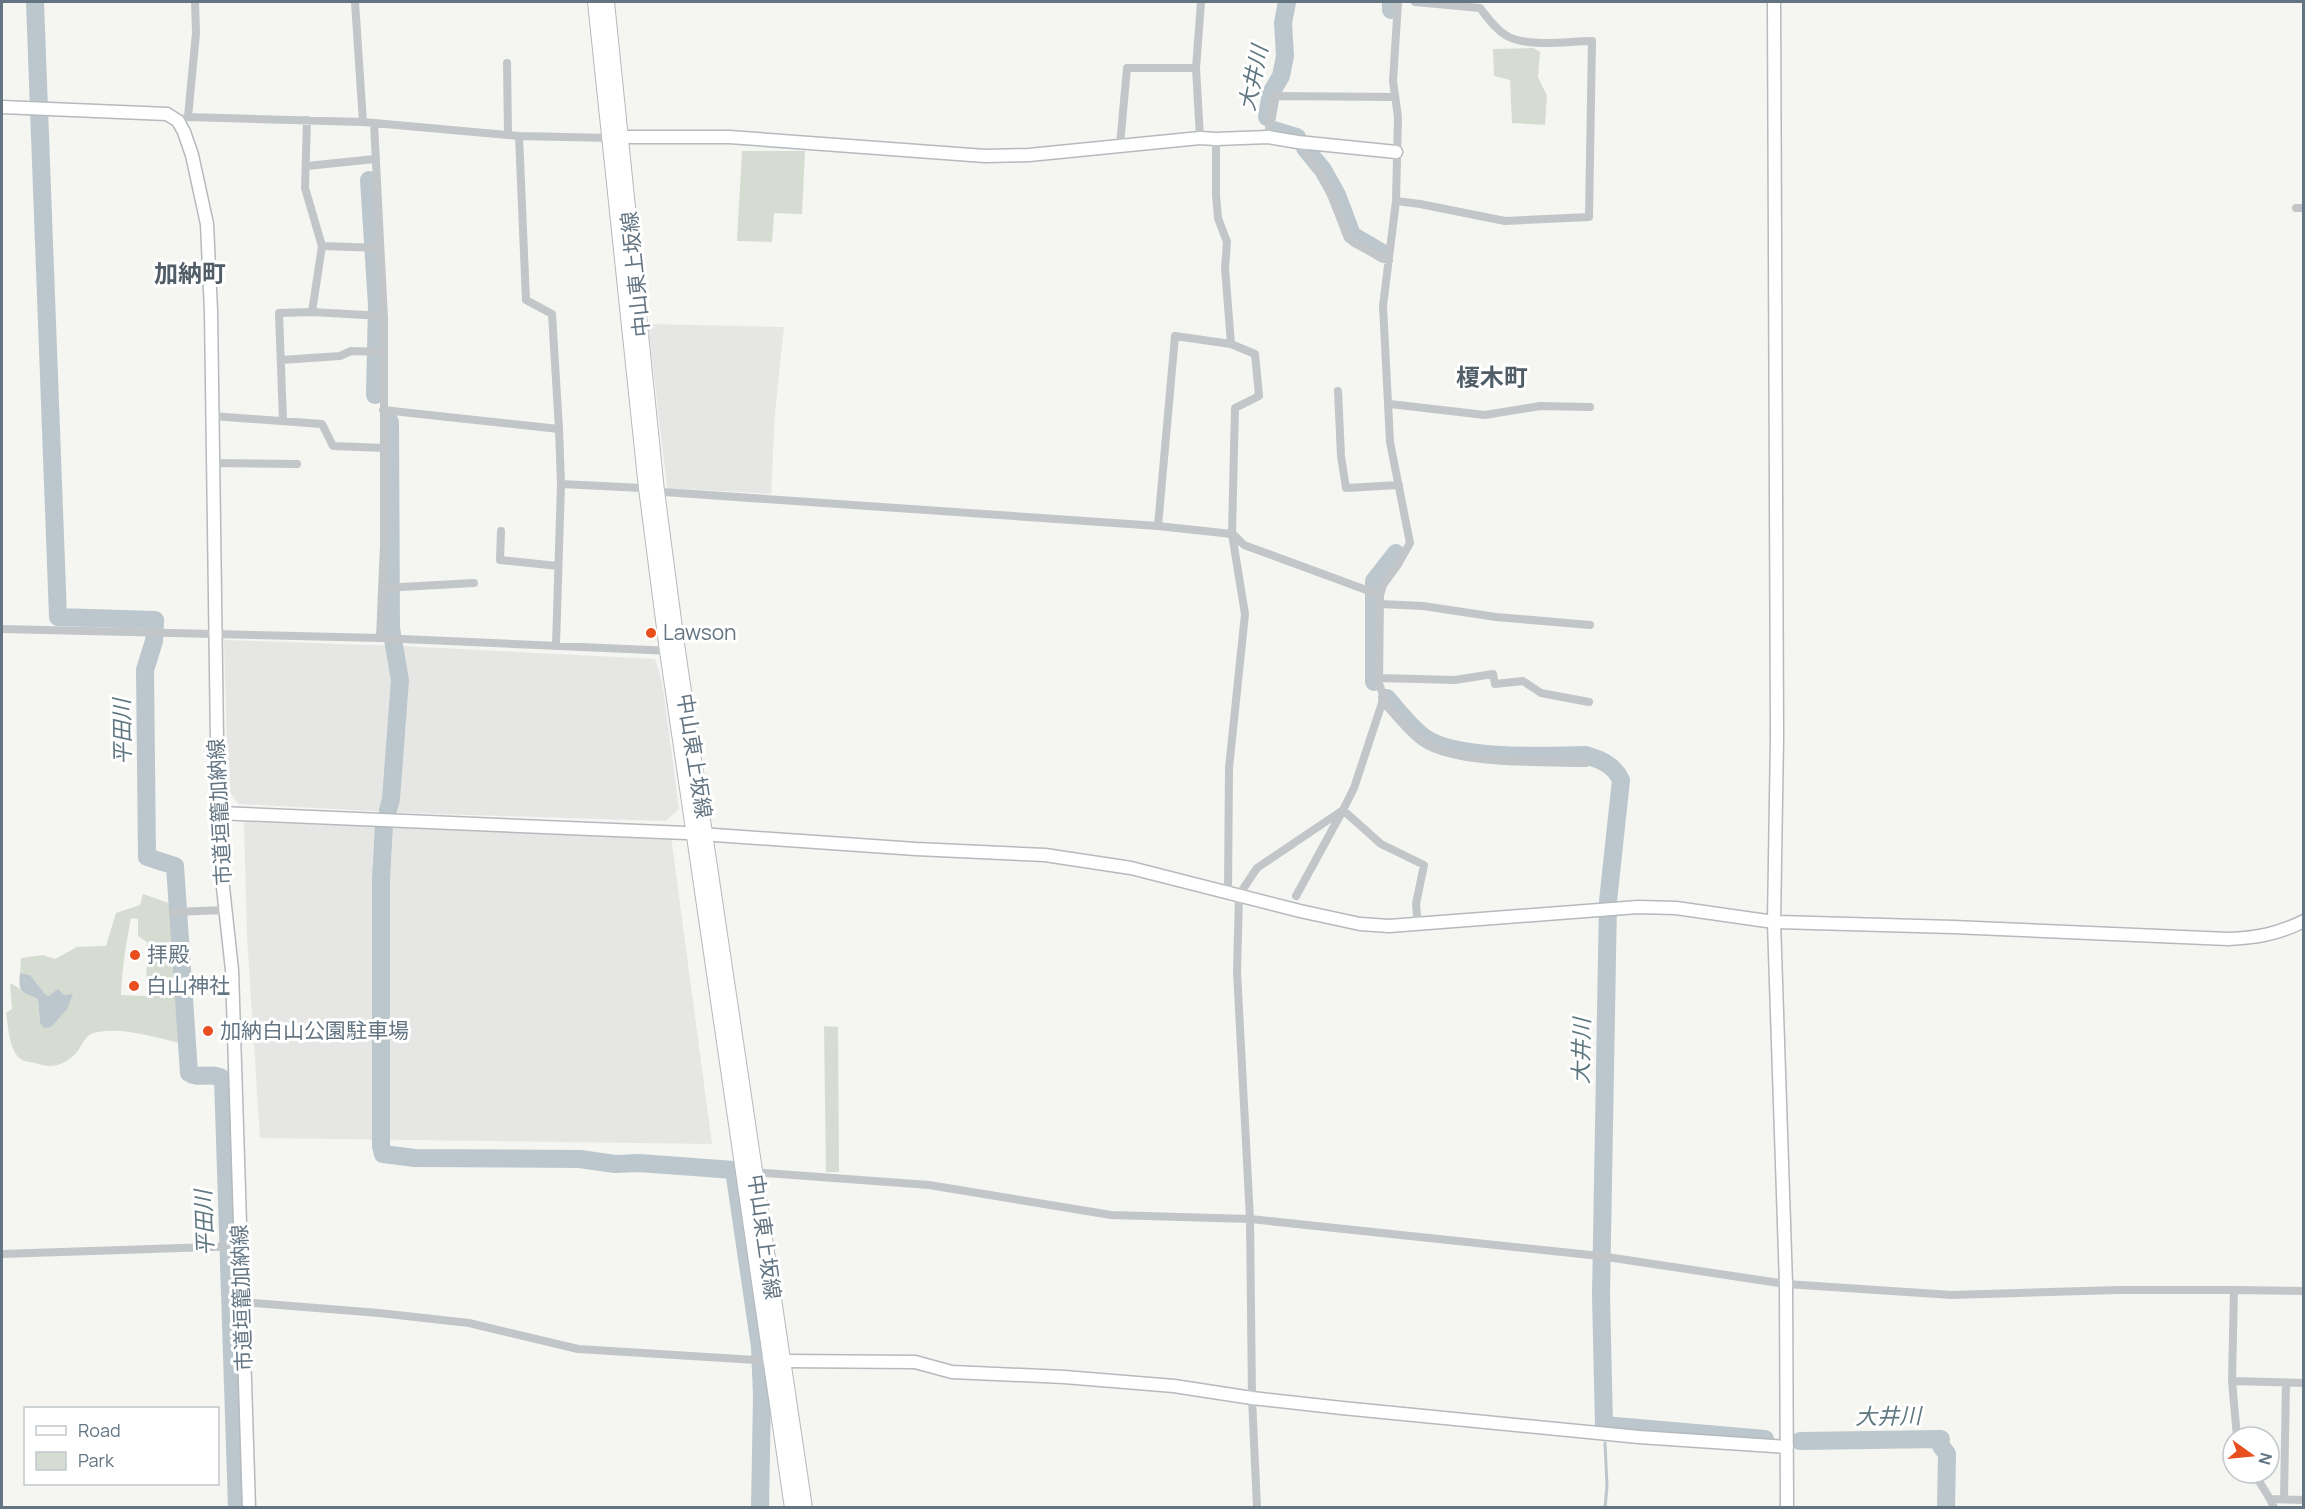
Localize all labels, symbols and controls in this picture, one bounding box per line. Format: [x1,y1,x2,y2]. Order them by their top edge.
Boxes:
water label: 大井川 [1231,41,1275,113]
street label: 中山東上坂線 [614,210,656,338]
district label: 加納町 [154,256,226,289]
district label: 榎木町 [1456,360,1528,393]
place label: Lawson [663,618,737,646]
marker: Lawson [644,626,658,640]
street label: 中山東上坂線 [671,691,719,820]
water label: 平田川 [106,697,138,765]
street label: 市道垣籠加納線 [201,738,237,886]
place label: 拝殿 [147,940,189,968]
marker: 拝殿 [128,948,142,962]
place label: 白山神社 [146,971,230,999]
marker: 白山神社 [127,979,141,993]
place label: 加納白山公園駐車場 [220,1016,409,1044]
water label: 大井川 [1565,1016,1597,1084]
marker: 加納白山公園駐車場 [201,1024,215,1038]
street label: 中山東上坂線 [742,1173,788,1301]
water label: 平田川 [188,1188,220,1257]
street label: 市道垣籠加納線 [224,1224,258,1372]
water label: 大井川 [1855,1400,1923,1432]
legend [24,1407,219,1485]
text: Road [78,1418,121,1442]
north arrow [2221,1425,2281,1485]
text: Park [78,1448,115,1472]
text: N [2253,1450,2278,1467]

